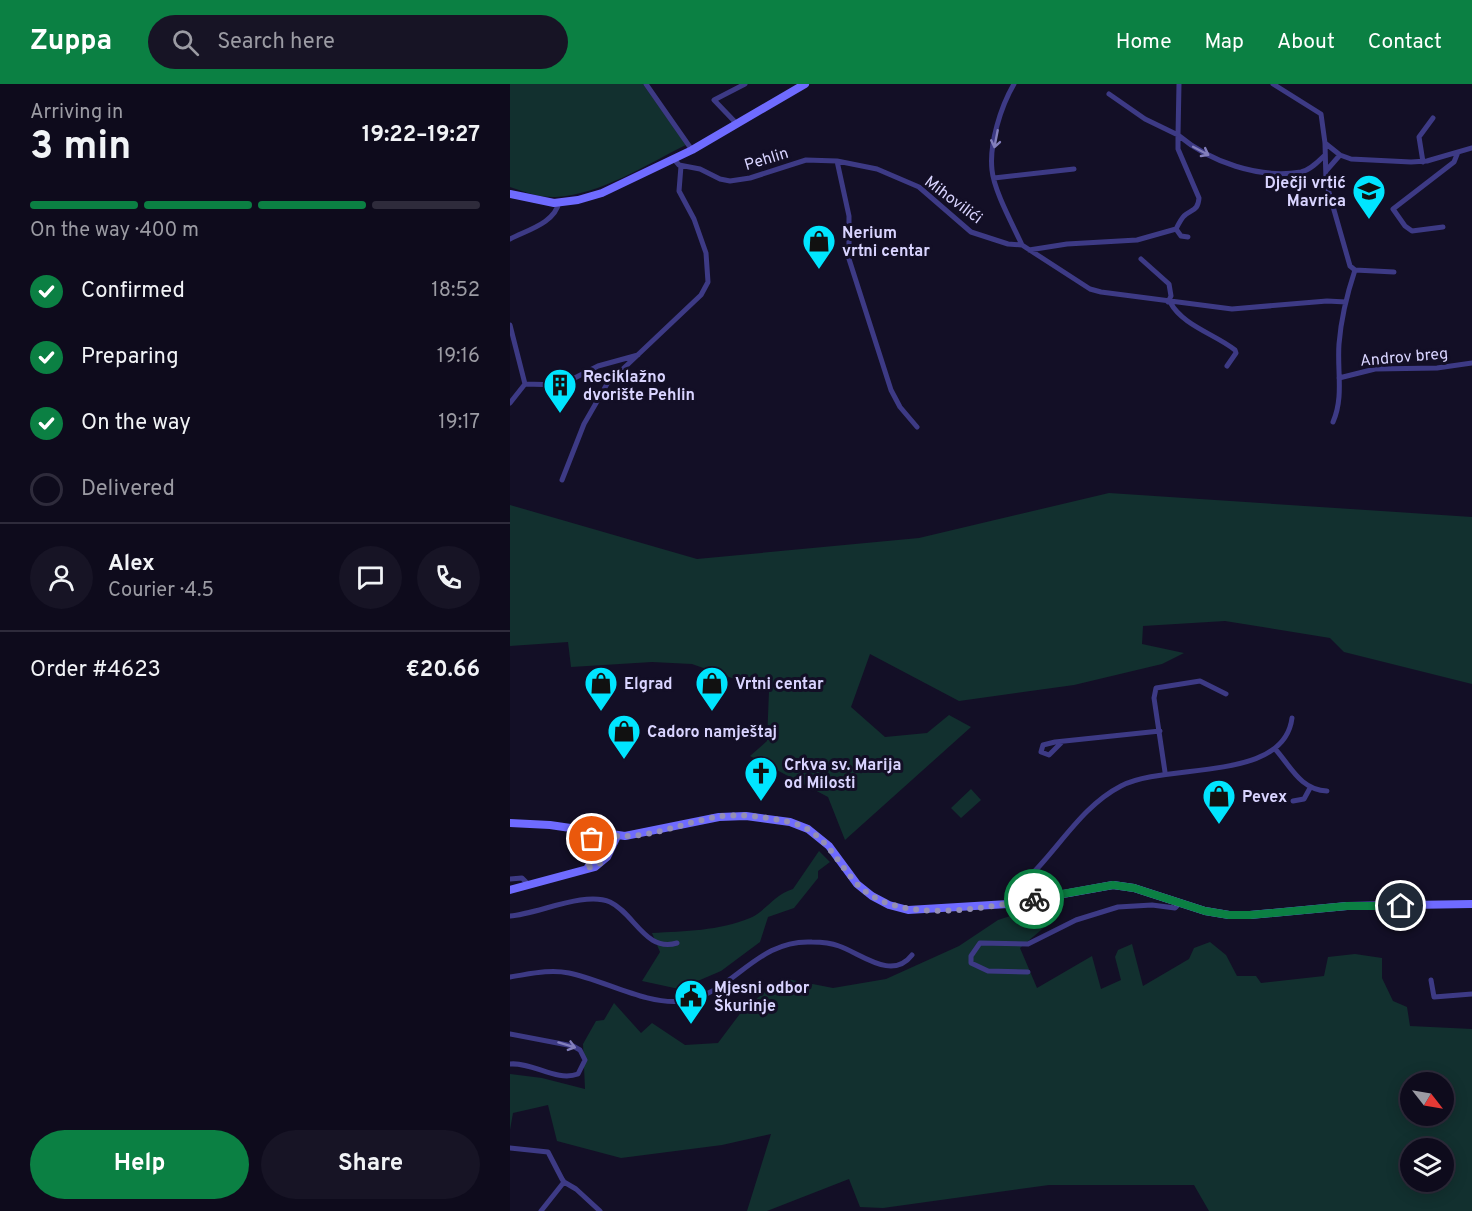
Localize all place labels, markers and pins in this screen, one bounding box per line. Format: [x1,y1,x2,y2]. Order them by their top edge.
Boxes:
school or university icon: Dječji vrtić Mavrica [1351,173,1387,220]
place label: Dječji vrtić Mavrica [1264,174,1346,212]
shop icon: Nerium vrtni centar [801,223,837,270]
place label: Nerium vrtni centar [842,224,930,262]
building icon: Reciklažno dvorište Pehlin [542,367,578,414]
place label: Reciklažno dvorište Pehlin [583,368,695,406]
shop icon: Elgrad [583,665,619,712]
shop icon: Vrtni centar [694,665,730,712]
place label: Elgrad [624,675,673,695]
place label: Vrtni centar [735,675,824,695]
shop icon: Cadoro namještaj [606,713,642,760]
place label: Cadoro namještaj [647,723,777,743]
church icon: Crkva sv. Marija od Milosti [743,755,779,802]
place label: Crkva sv. Marija od Milosti [784,756,901,794]
shop icon: Pevex [1201,778,1237,825]
place label: Pevex [1242,788,1287,808]
pin [566,813,617,864]
pin [1375,880,1426,931]
public building icon: Mjesni odbor Škurinje [673,978,709,1025]
place label: Mjesni odbor Škurinje [714,979,810,1017]

